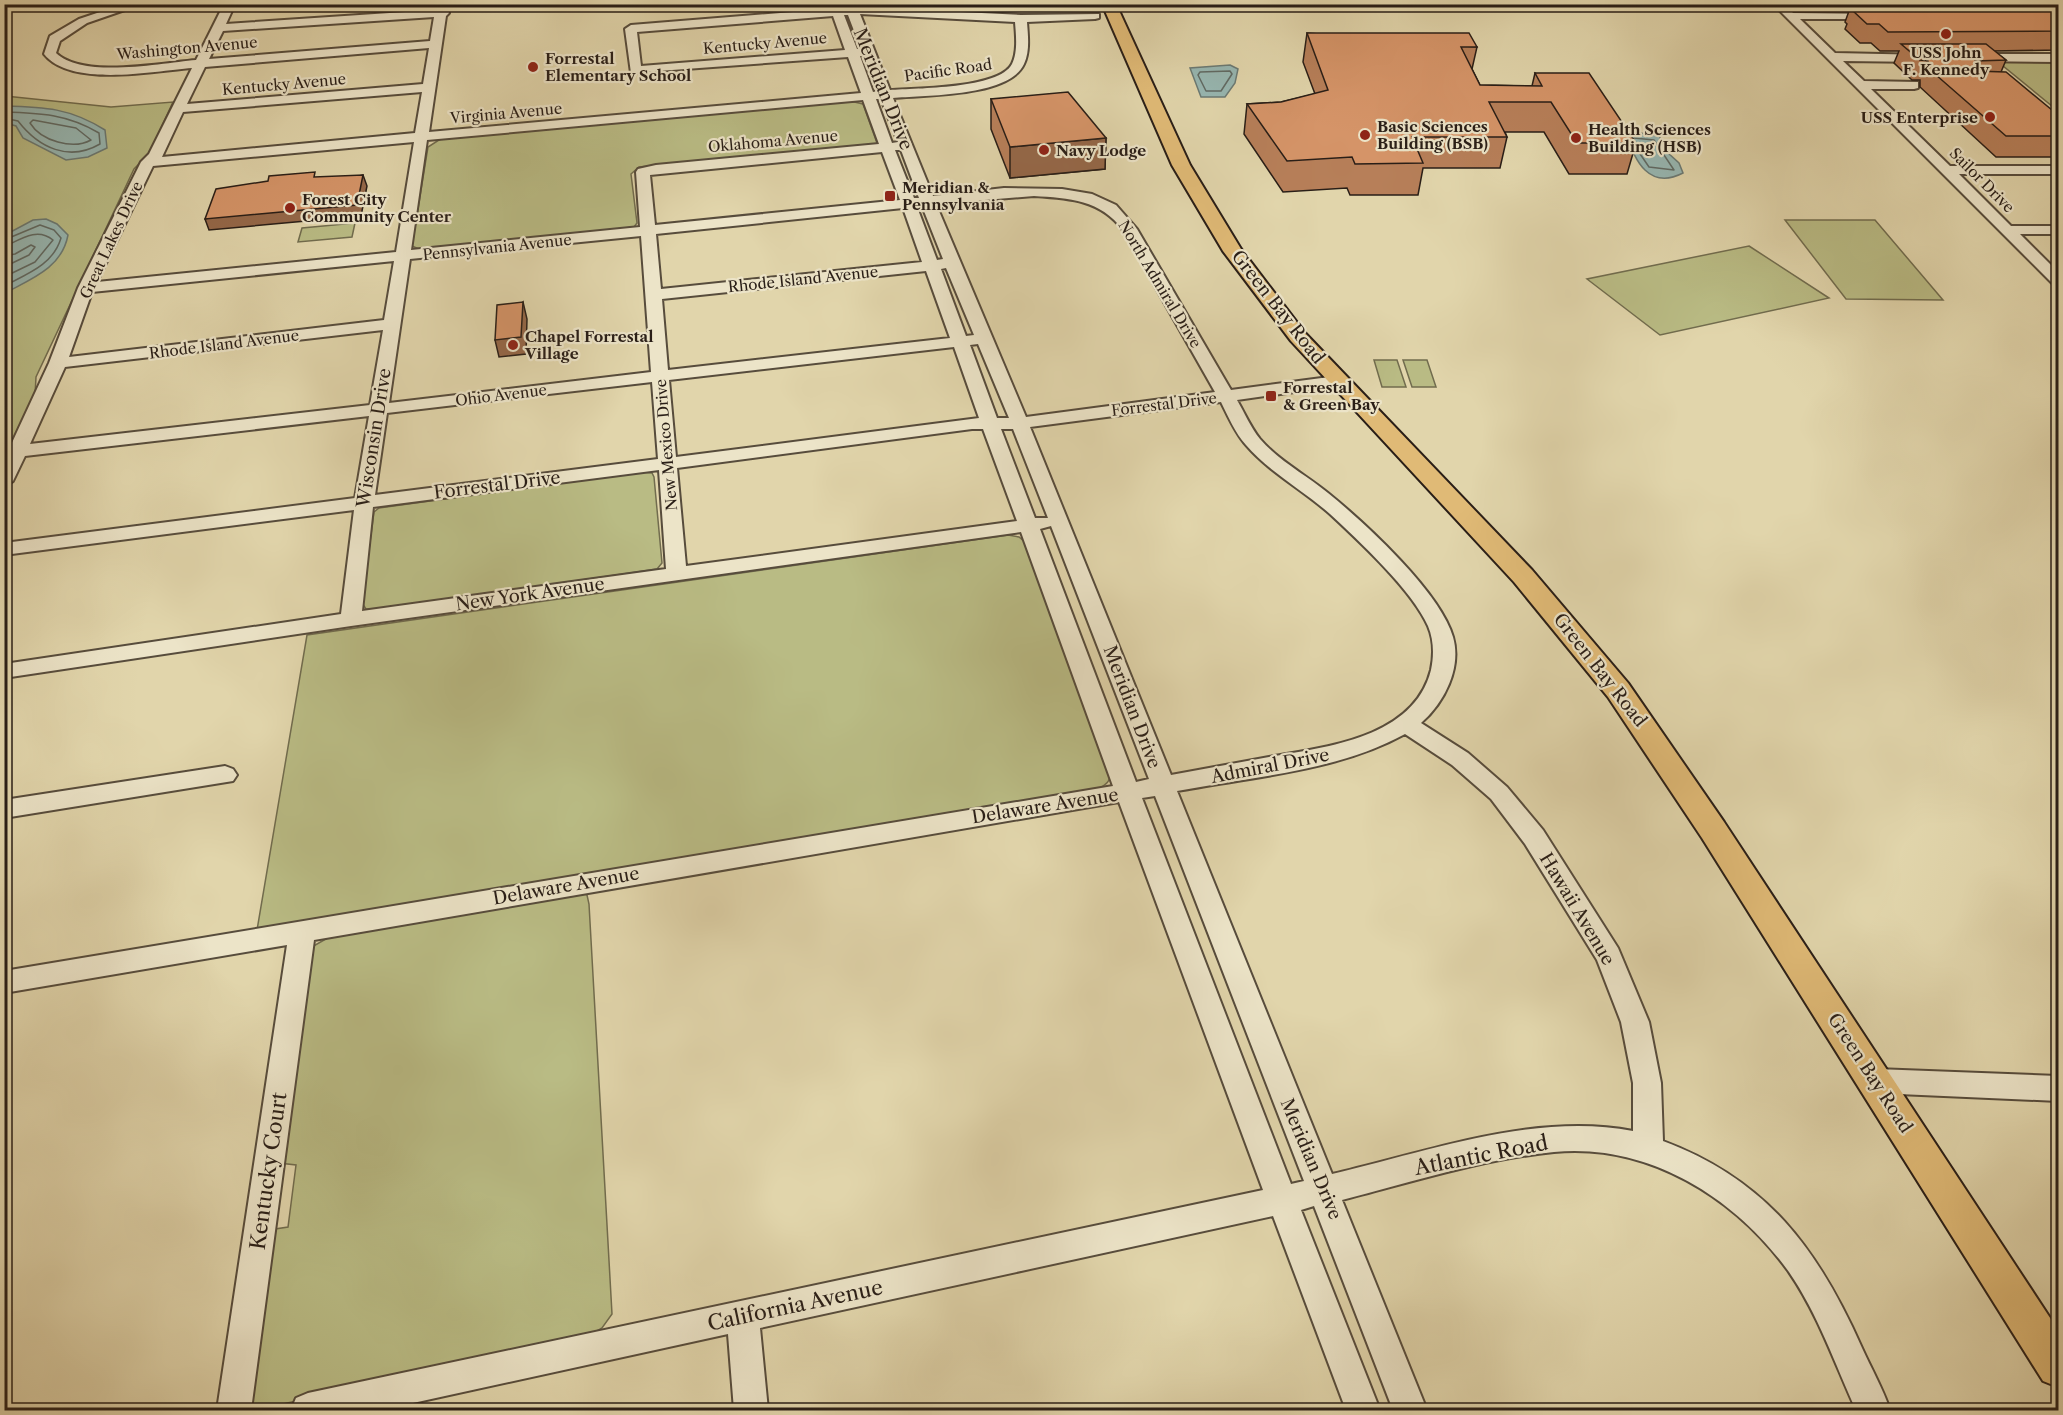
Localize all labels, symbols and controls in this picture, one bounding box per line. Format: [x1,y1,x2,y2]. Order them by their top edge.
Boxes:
street label: Meridian Drive [849,25,917,153]
marker: USS John F. Kennedy [1939,27,1953,41]
street label: Kentucky Avenue [702,28,828,58]
street label: Washington Avenue [115,32,258,64]
place label: USS John F. Kennedy [1903,43,1990,79]
place label: Forrestal Elementary School [545,49,691,85]
street label: Pacific Road [903,54,993,86]
marker: Forrestal Elementary School [526,60,540,74]
street label: Kentucky Avenue [221,69,347,99]
street label: Virginia Avenue [448,99,563,127]
place label: USS Enterprise [1861,108,1978,127]
marker: USS Enterprise [1983,110,1997,124]
place label: Basic Sciences Building (BSB) [1377,117,1488,153]
place label: Health Sciences Building (HSB) [1588,120,1711,156]
street label: Oklahoma Avenue [707,126,839,156]
marker: Basic Sciences Building (BSB) [1358,128,1372,142]
marker: Health Sciences Building (HSB) [1569,131,1583,145]
place label: Navy Lodge [1056,141,1146,160]
marker: Navy Lodge [1037,143,1051,157]
street label: Sailor Drive [1946,144,2018,216]
street label: Great Lakes Drive [75,178,147,302]
place label: Meridian & Pennsylvania [902,178,1005,214]
marker: Meridian & Pennsylvania [883,189,897,203]
place label: Forest City Community Center [302,190,452,226]
marker: Forest City Community Center [283,201,297,215]
street label: North Admiral Drive [1114,217,1206,351]
street label: Pennsylvania Avenue [422,230,572,264]
street label: Green Bay Road [1227,246,1329,368]
street label: Rhode Island Avenue [727,262,879,296]
street label: Rhode Island Avenue [148,325,300,363]
place label: Chapel Forrestal Village [524,327,654,363]
marker: Chapel Forrestal Village [506,338,520,352]
street label: Wisconsin Drive [352,367,396,510]
street label: New Mexico Drive [651,378,681,512]
place label: Forrestal & Green Bay [1283,378,1380,414]
street label: Ohio Avenue [454,380,548,410]
street label: Forrestal Drive [1110,388,1218,420]
marker: Forrestal & Green Bay [1264,389,1278,403]
street label: Forrestal Drive [432,466,562,504]
street label: New York Avenue [454,573,606,615]
street label: Green Bay Road [1549,609,1651,731]
street label: Meridian Drive [1098,643,1166,771]
street label: Admiral Drive [1208,744,1331,788]
street label: Delaware Avenue [970,784,1120,828]
street label: Hawaii Avenue [1535,849,1619,969]
street label: Delaware Avenue [491,862,641,910]
street label: Green Bay Road [1823,1009,1917,1137]
street label: Kentucky Court [245,1090,292,1251]
street label: Meridian Drive [1276,1095,1346,1223]
street label: Atlantic Road [1411,1130,1550,1180]
street label: California Avenue [705,1274,885,1336]

